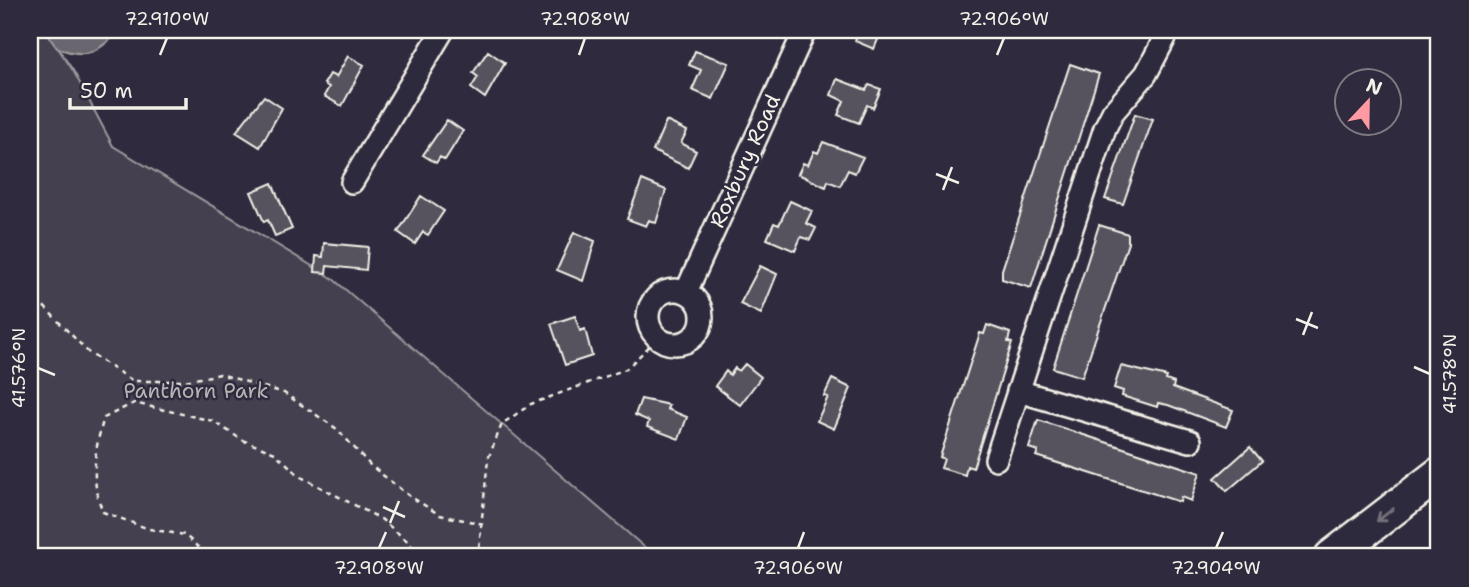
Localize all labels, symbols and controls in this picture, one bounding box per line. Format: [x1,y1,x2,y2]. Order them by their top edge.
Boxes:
text: 72.910°W [125,7,209,31]
text: 72.908°W [540,7,630,31]
text: 72.906°W [959,7,1049,31]
scale bar [70,66,186,110]
north arrow [1332,66,1402,136]
text: N [1363,72,1386,101]
text: 50 m [80,77,133,105]
street label: Roxbury Road [703,90,787,232]
text: 41.576°N [7,328,31,408]
text: 41.578°N [1438,334,1462,414]
park label: Panthorn Park [123,377,269,405]
one-way arrow [1377,508,1395,523]
text: 72.908°W [334,556,424,580]
text: 72.906°W [753,556,843,580]
text: 72.904°W [1171,556,1261,580]

